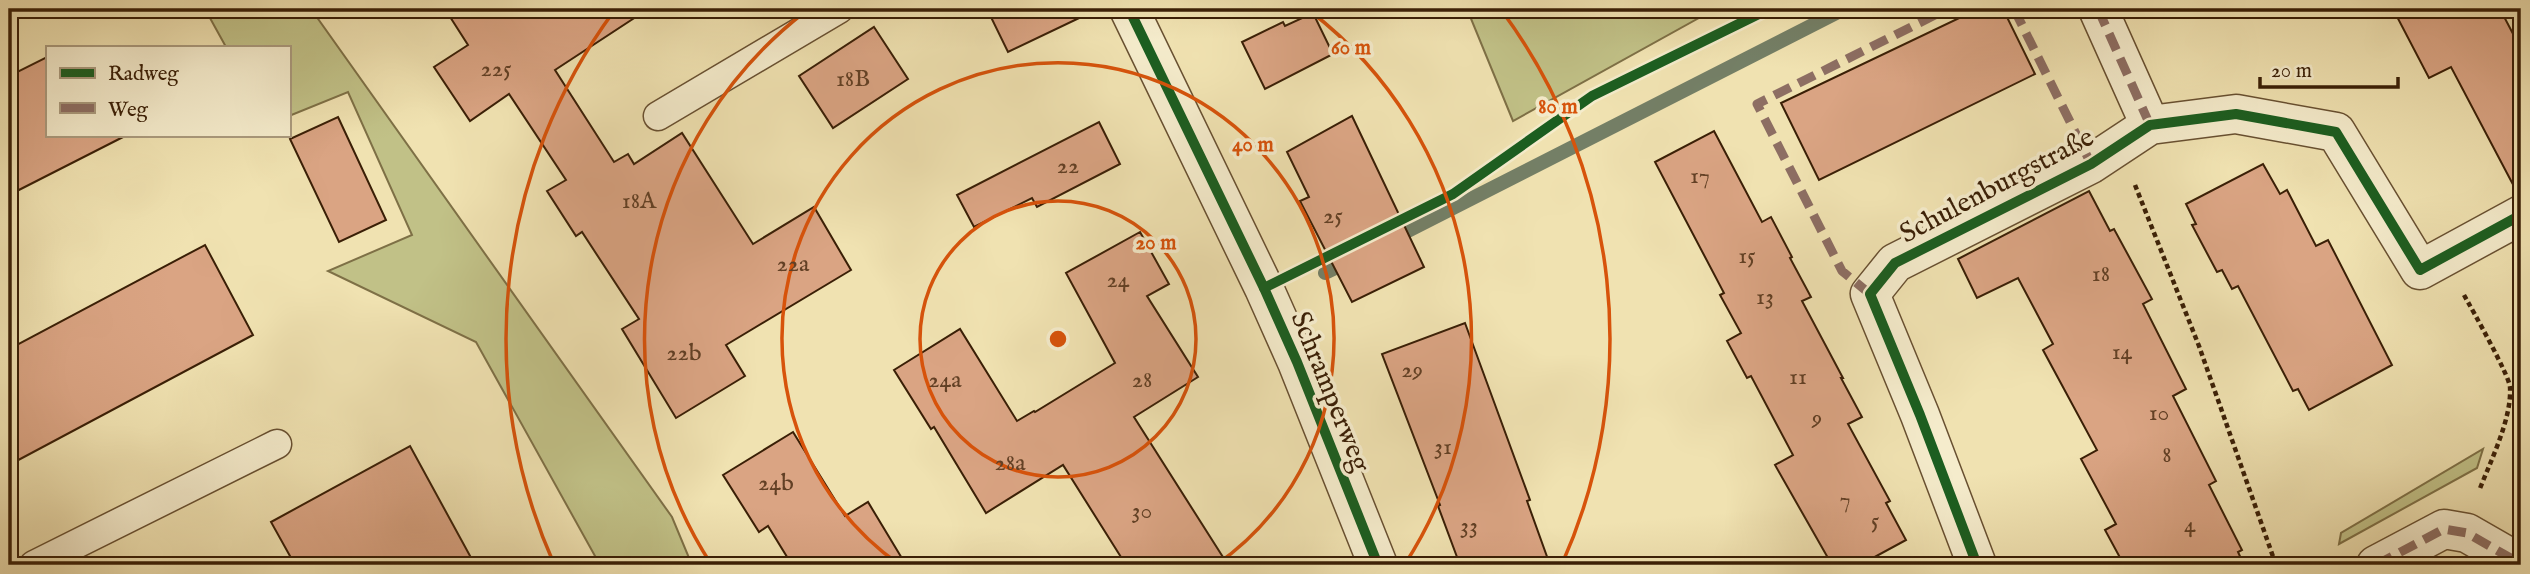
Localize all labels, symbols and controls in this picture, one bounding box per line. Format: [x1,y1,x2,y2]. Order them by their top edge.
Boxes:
text: 60 m [1331,35,1372,62]
legend [46,46,290,136]
scale bar [2260,46,2399,90]
house number: 225 [480,54,512,85]
text: 20 m [2271,58,2312,85]
text: Radweg [108,61,179,88]
house number: 18B [836,64,870,95]
text: 80 m [1538,94,1578,121]
text: Weg [108,97,149,124]
street label: Schulenburgstraße [1894,120,2100,252]
text: 40 m [1232,132,1274,159]
house number: 22 [1057,151,1079,182]
house number: 17 [1690,161,1710,192]
house number: 18A [622,186,657,217]
house number: 25 [1323,201,1343,232]
text: 20 m [1136,230,1177,257]
house number: 15 [1738,241,1756,272]
house number: 22a [777,249,810,280]
house number: 18 [2092,259,2110,290]
house number: 24 [1106,265,1130,296]
house number: 13 [1756,282,1774,313]
street label: Schramperweg [1282,307,1378,478]
centre of rings [1046,327,1070,351]
house number: 14 [2112,337,2133,368]
house number: 22b [666,338,702,369]
house number: 29 [1401,355,1423,386]
house number: 11 [1789,362,1807,393]
house number: 24a [928,365,962,396]
house number: 28 [1132,365,1152,396]
house number: 10 [2149,398,2169,429]
house number: 9 [1811,403,1822,434]
house number: 31 [1434,432,1452,463]
house number: 8 [2162,440,2172,471]
house number: 28a [994,448,1026,479]
house number: 24b [758,468,794,499]
house number: 7 [1839,485,1851,516]
house number: 30 [1132,496,1152,527]
house number: 5 [1871,506,1880,537]
house number: 4 [2184,510,2196,541]
house number: 33 [1460,511,1478,542]

